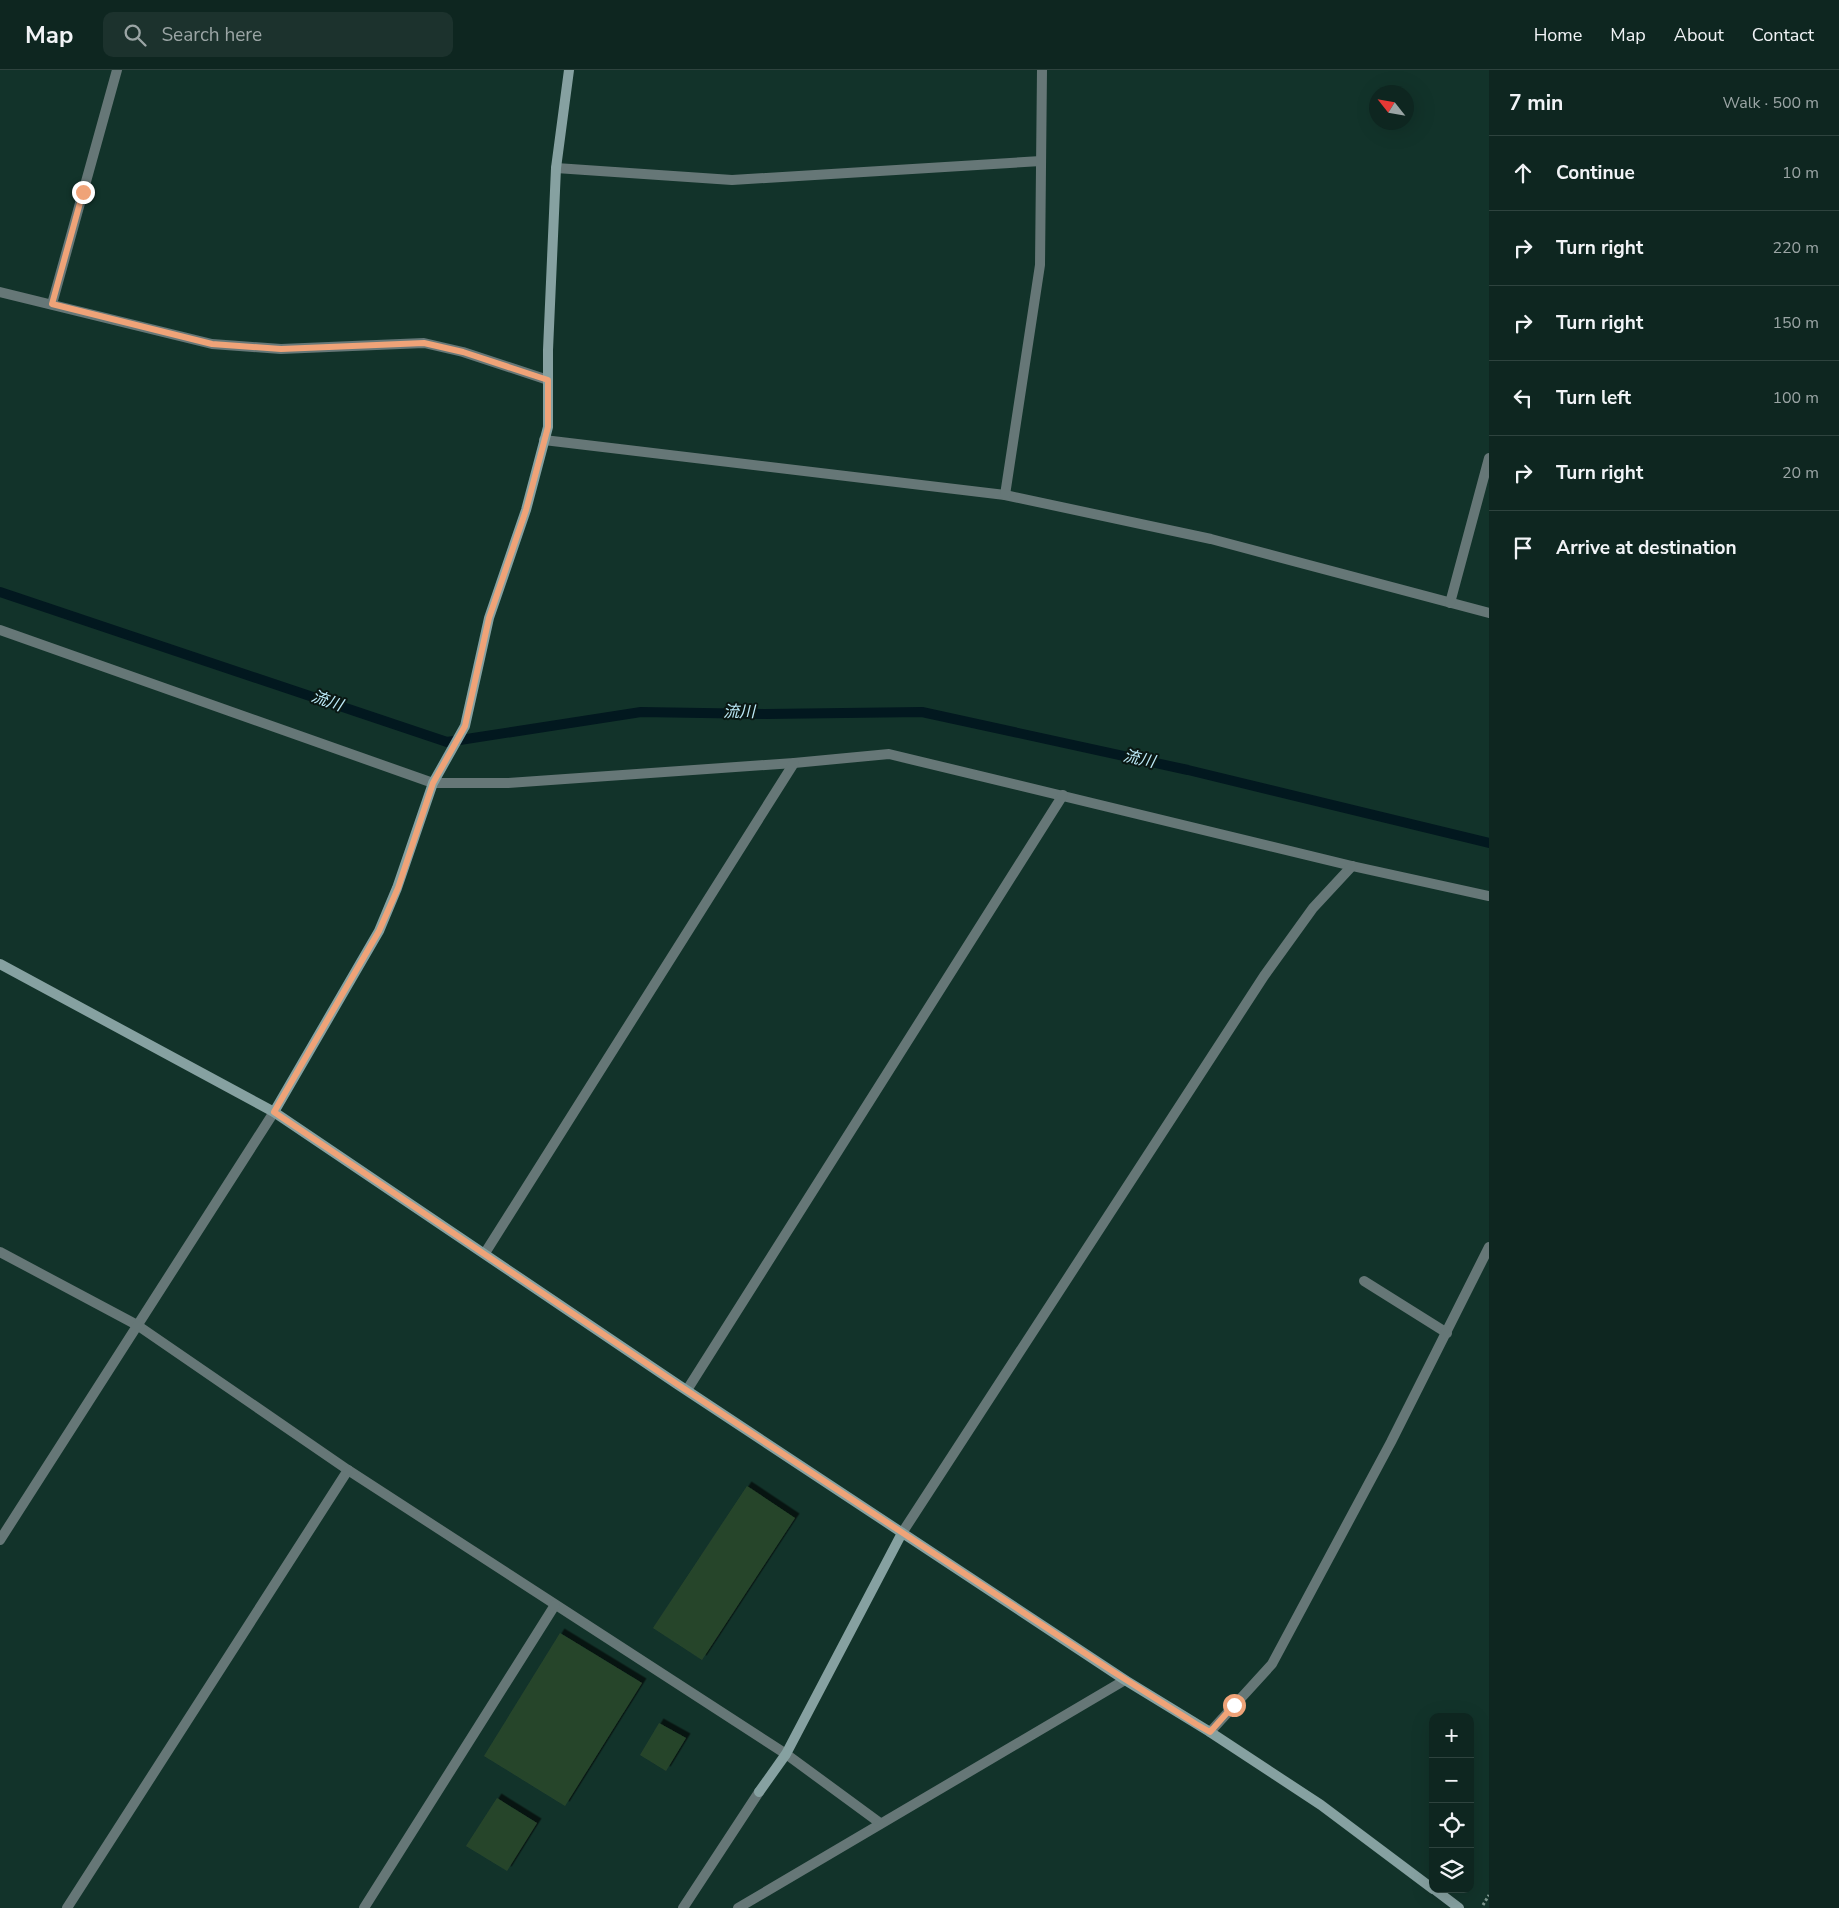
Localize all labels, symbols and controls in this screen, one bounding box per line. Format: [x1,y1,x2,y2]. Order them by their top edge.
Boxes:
search box [103,12,453,57]
text: Map [25,19,73,51]
icon: search [121,21,149,49]
text: Search here [161,22,262,48]
text: Home [1534,23,1582,47]
text: Map [1610,23,1646,47]
text: About [1674,23,1724,47]
text: Contact [1752,23,1814,47]
north arrow [1369,85,1414,130]
text: 7 min [1509,89,1563,117]
text: Walk · 500 m [1723,92,1819,114]
icon: ahead [1509,159,1537,187]
text: Continue [1556,160,1635,186]
text: 10 m [1782,162,1819,184]
route end [72,181,95,204]
icon: right [1509,234,1537,262]
text: Turn right [1556,235,1643,261]
text: 220 m [1772,237,1819,259]
icon: right [1509,309,1537,337]
text: Turn right [1556,310,1643,336]
text: 150 m [1772,312,1819,334]
icon: left [1509,384,1537,412]
text: Turn left [1556,385,1631,411]
text: 100 m [1772,387,1819,409]
icon: right [1509,459,1537,487]
text: Turn right [1556,460,1643,486]
text: 20 m [1782,462,1819,484]
icon: arrive [1509,534,1537,562]
text: Arrive at destination [1556,535,1737,561]
water label: 流川 [308,685,348,717]
water label: 流川 [723,701,757,723]
water label: 流川 [1121,745,1159,774]
route start [1223,1694,1246,1717]
map controls [1429,1713,1474,1893]
button: + [1429,1713,1474,1758]
button: − [1429,1758,1474,1803]
button: locate [1429,1803,1474,1848]
button: layers [1429,1848,1474,1893]

